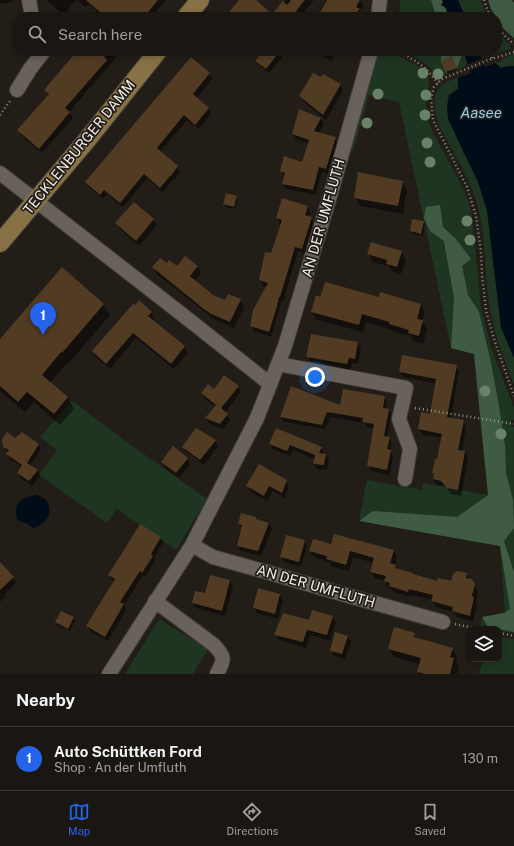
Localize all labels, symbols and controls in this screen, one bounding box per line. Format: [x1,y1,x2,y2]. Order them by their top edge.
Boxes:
search box [12,12,502,56]
icon: search [26,23,48,45]
text: Search here [58,26,142,43]
street label: TECKLENBURGER DAMM [20,77,138,217]
water label: Aasee [460,104,502,121]
street label: AN DER UMFLUTH [298,157,348,279]
pin: 1 [30,302,56,335]
your location [305,367,325,387]
street label: AN DER UMFLUTH [255,561,377,611]
map controls [466,626,502,662]
button: layers [466,626,502,662]
text: Nearby [16,690,75,710]
text: Auto Schüttken Ford [54,743,202,760]
text: 1 [26,751,32,766]
text: 130 m [462,751,498,766]
text: Shop · An der Umfluth [54,760,187,775]
tab: Map [68,801,90,837]
tab: Directions [227,801,278,837]
tab: Saved [414,801,446,837]

